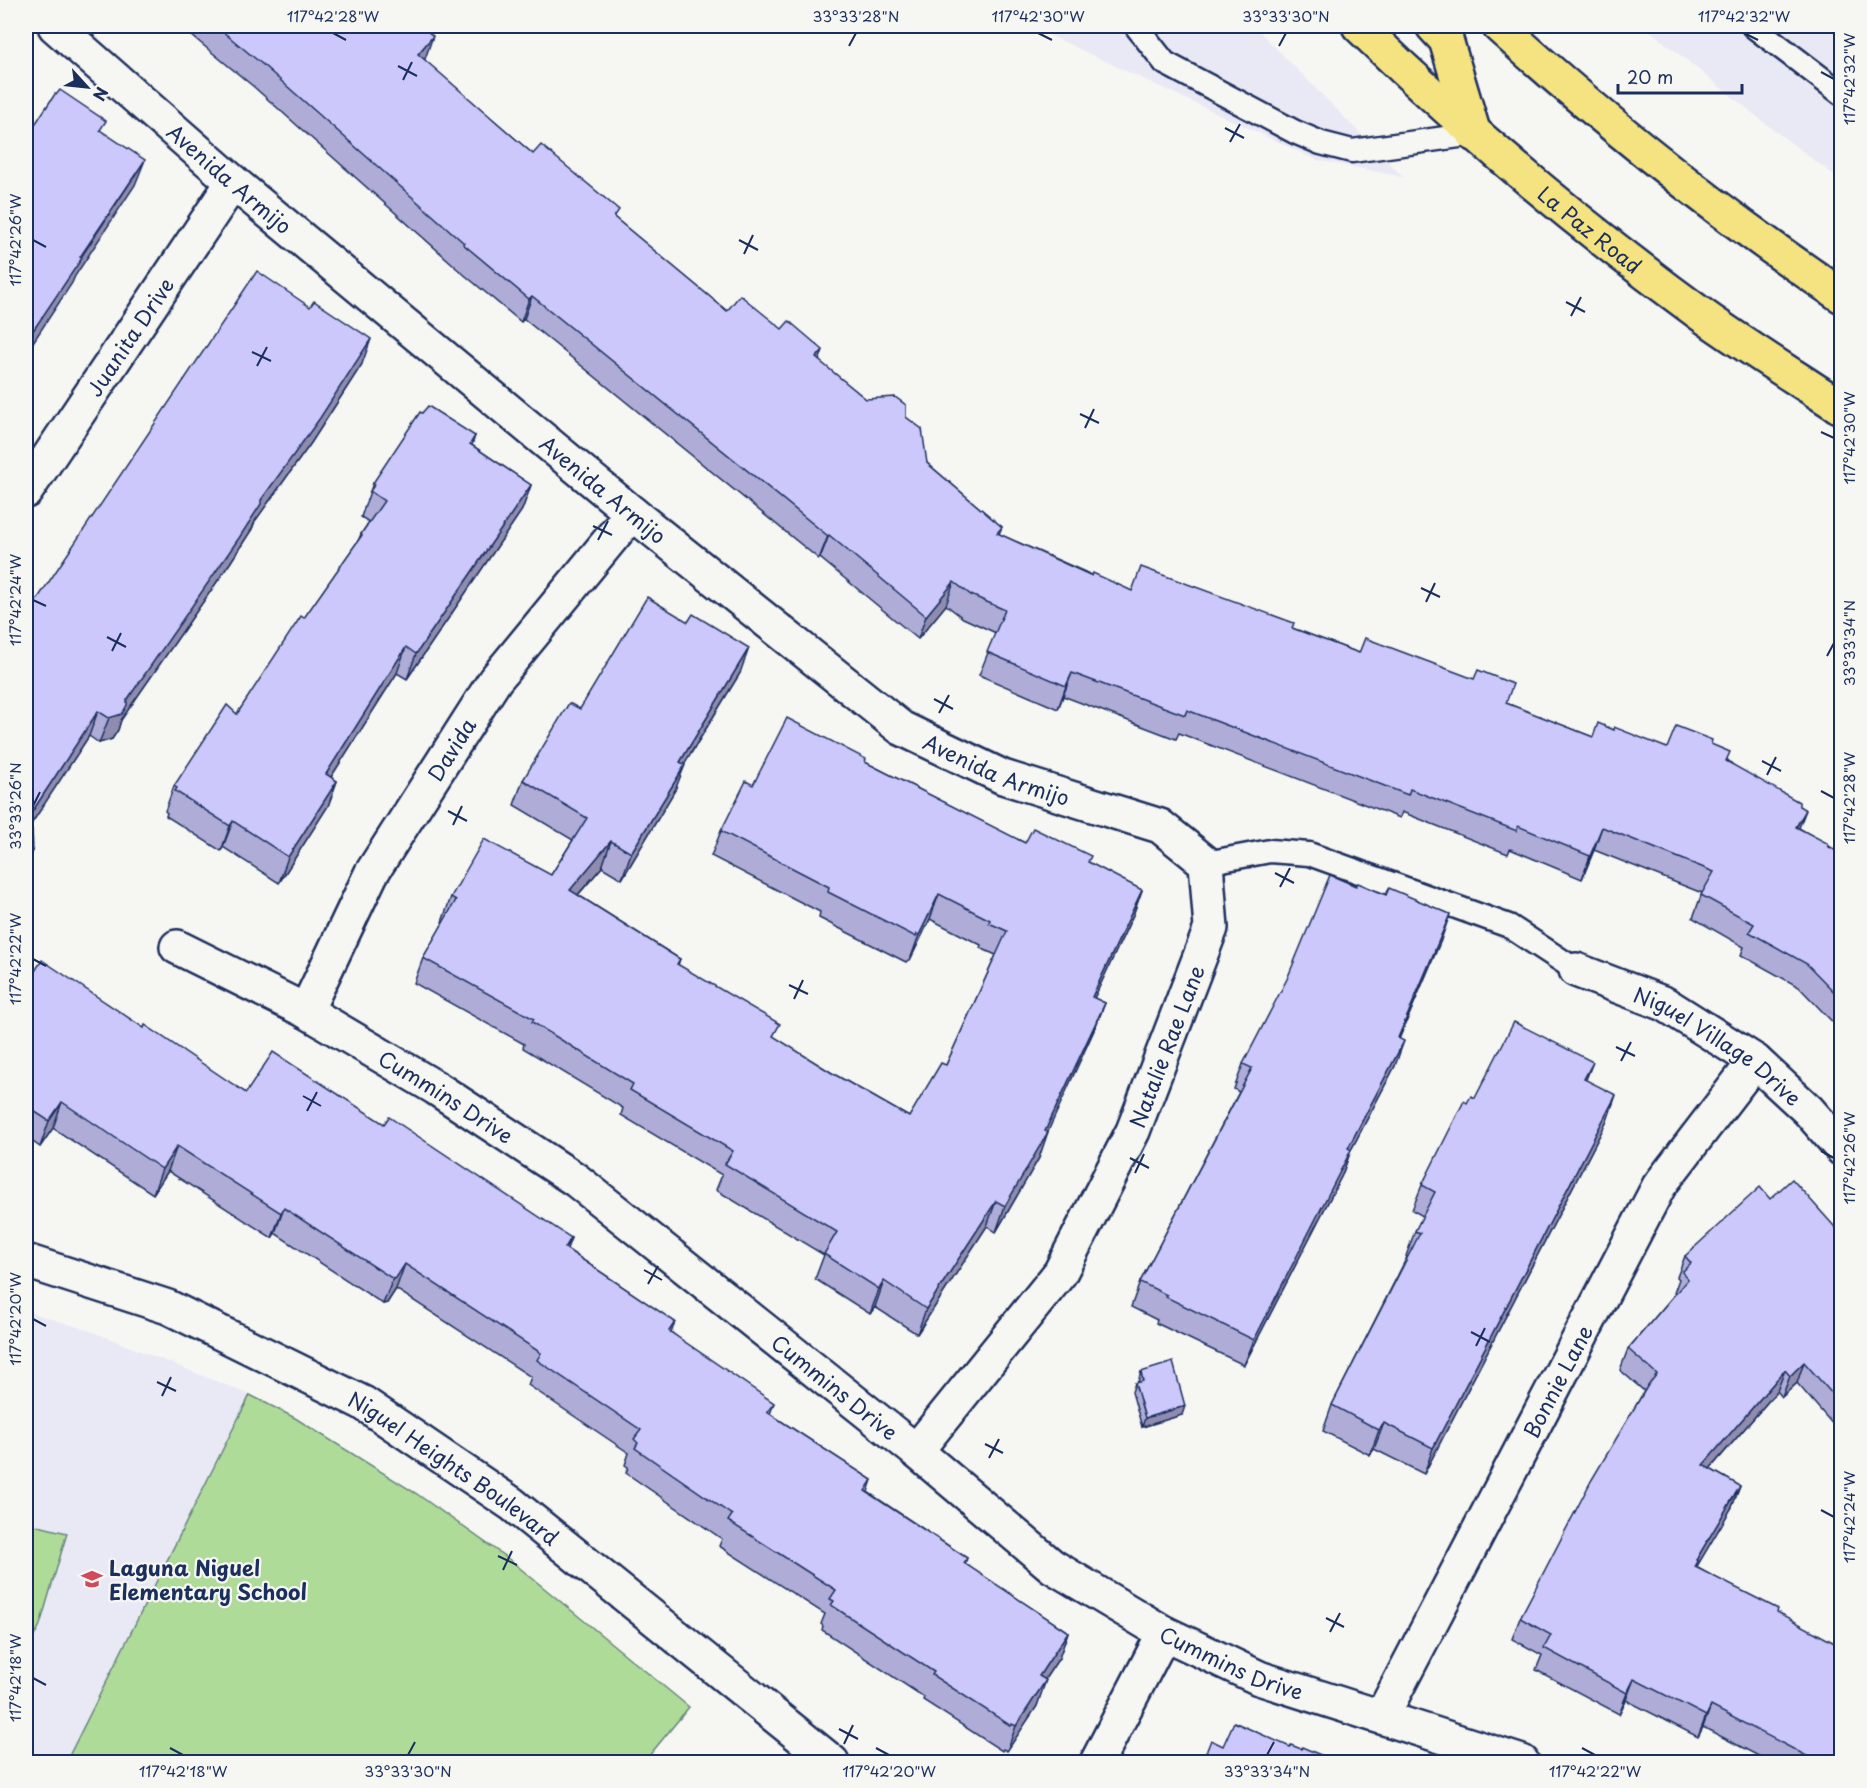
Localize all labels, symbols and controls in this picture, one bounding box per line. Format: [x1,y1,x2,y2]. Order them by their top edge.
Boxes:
text: 117°42'28"W [287,4,380,27]
text: 33°33'28"N [812,4,900,27]
text: 117°42'30"W [991,4,1085,27]
text: 33°33'30"N [1242,4,1330,27]
text: 117°42'32"W [1698,4,1791,27]
text: 117°42'32"W [1837,32,1860,125]
north arrow [57,57,117,117]
scale bar [1618,57,1742,95]
text: 20 m [1627,63,1673,90]
text: N [88,83,115,105]
street label: Avenida Armijo [160,116,299,241]
street label: La Paz Road [1531,178,1649,281]
text: 117°42'26"W [3,193,26,286]
street label: Juanita Drive [78,271,181,402]
text: 117°42'30"W [1837,391,1860,485]
street label: Avenida Armijo [533,427,674,551]
text: 117°42'24"W [3,553,26,646]
text: 33°33'34"N [1837,600,1860,686]
street label: Davida [419,710,484,787]
street label: Avenida Armijo [918,725,1074,813]
text: 117°42'28"W [1837,751,1860,844]
text: 33°33'26"N [3,762,26,850]
text: 117°42'22"W [3,912,26,1005]
street label: Natalie Rae Lane [1120,960,1212,1132]
street label: Niguel Village Drive [1629,978,1809,1113]
street label: Cummins Drive [373,1042,520,1151]
text: 117°42'26"W [1837,1111,1860,1204]
text: 117°42'20"W [3,1272,26,1366]
street label: Bonnie Lane [1514,1319,1600,1443]
street label: Cummins Drive [765,1326,905,1447]
street label: Niguel Heights Boulevard [343,1382,567,1552]
text: 117°42'24"W [1837,1470,1860,1563]
place label: Laguna Niguel Elementary School [109,1551,307,1607]
school or university icon: Laguna Niguel Elementary School [80,1567,104,1591]
street label: Cummins Drive [1154,1617,1308,1707]
text: 117°42'18"W [3,1633,26,1722]
text: 117°42'18"W [139,1759,228,1782]
text: 33°33'30"N [364,1759,452,1782]
text: 117°42'20"W [842,1759,936,1782]
text: 33°33'34"N [1224,1759,1310,1782]
text: 117°42'22"W [1549,1759,1642,1782]

